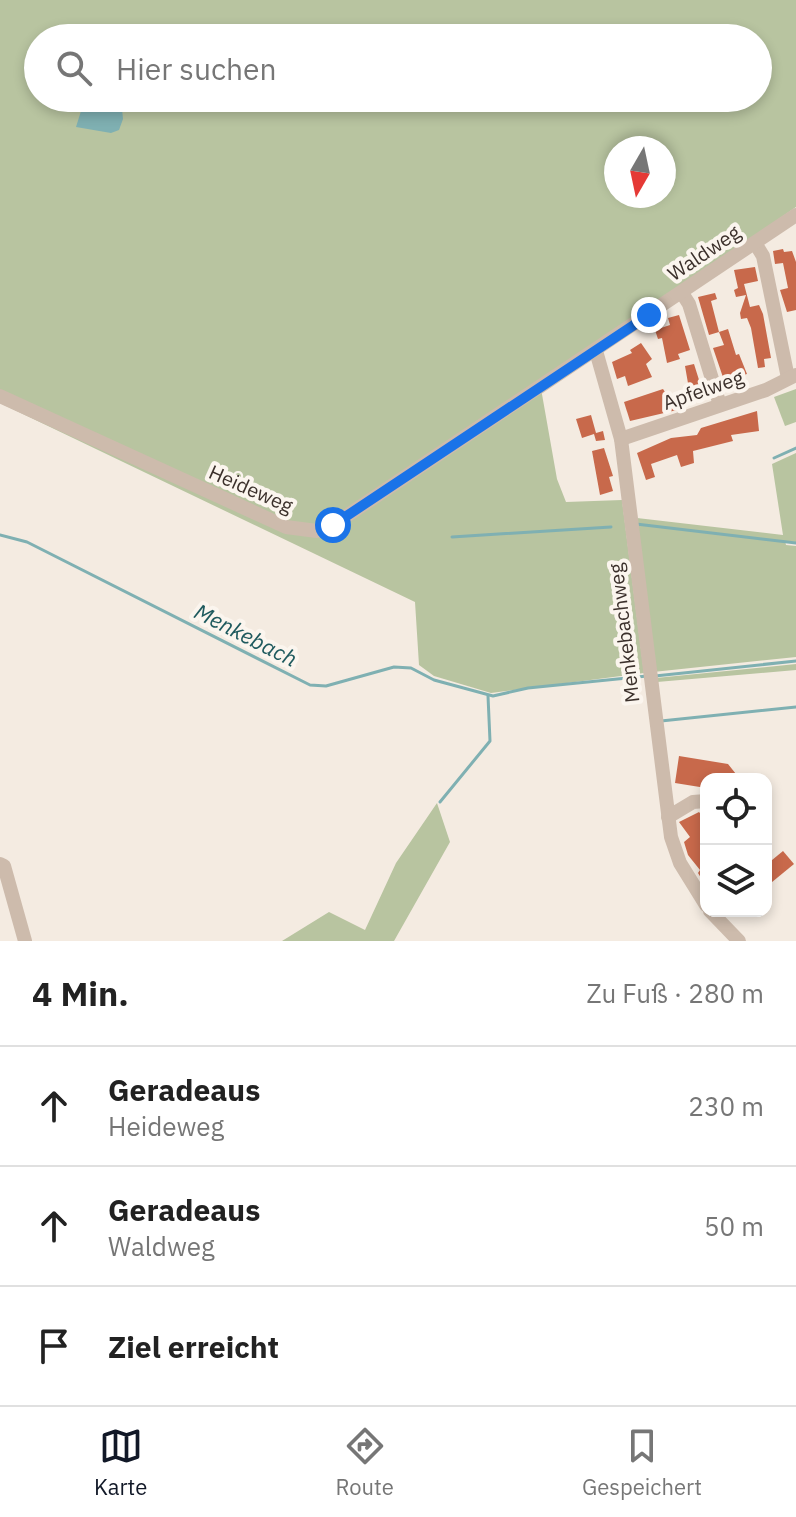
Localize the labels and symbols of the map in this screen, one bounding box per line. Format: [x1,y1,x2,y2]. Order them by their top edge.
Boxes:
north arrow [604,136,676,208]
street label: Waldweg [662,218,746,287]
route end [631,297,667,333]
street label: Apfelweg [659,363,747,416]
street label: Heideweg [205,458,298,519]
route start [315,507,351,543]
street label: Menkebachweg [602,561,645,704]
water label: Menkebach [190,596,303,673]

